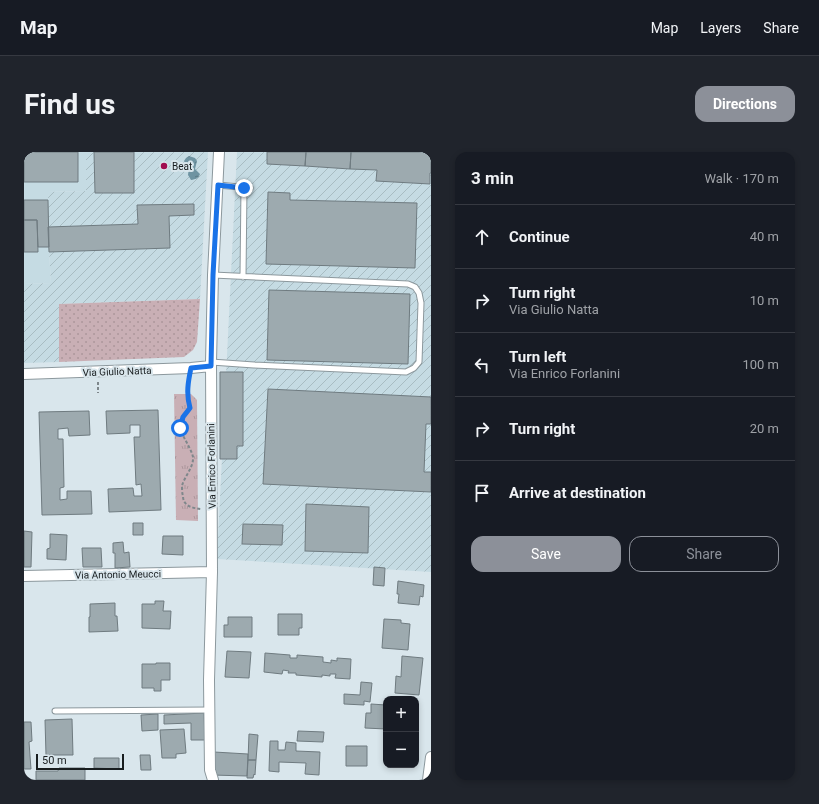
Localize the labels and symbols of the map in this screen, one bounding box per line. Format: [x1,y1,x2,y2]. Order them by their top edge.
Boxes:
marker: Beat [159,161,169,171]
place label: Beat [172,161,192,172]
route end [235,179,253,197]
street label: Via Giulio Natta [82,365,152,378]
route start [171,419,189,437]
street label: Via Enrico Forlanini [205,423,218,509]
street label: Via Antonio Meucci [75,568,161,581]
scale bar [36,752,124,771]

